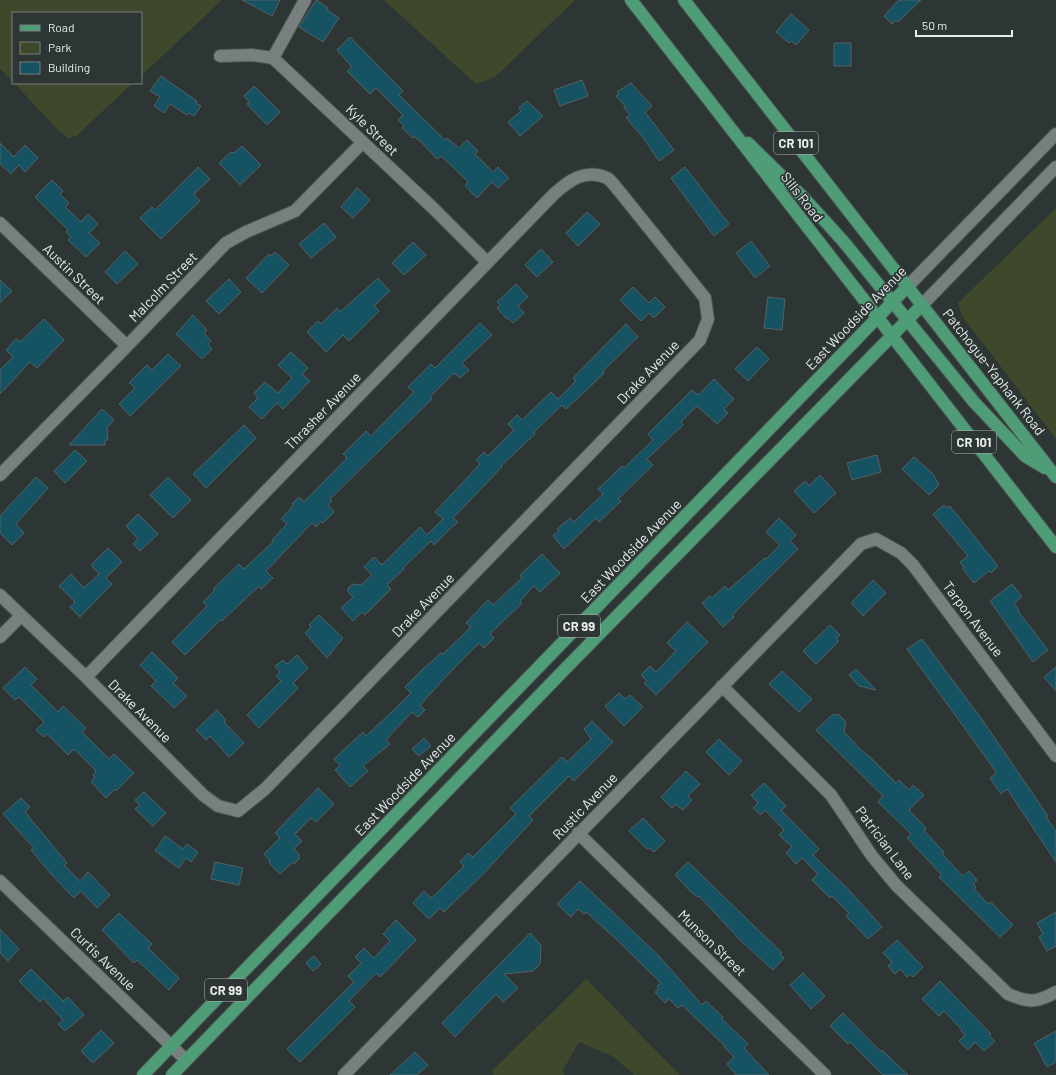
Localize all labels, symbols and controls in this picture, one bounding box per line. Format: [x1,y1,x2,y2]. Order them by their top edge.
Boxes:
legend [12,12,142,84]
scale bar [916,12,1012,38]
text: 50 m [922,18,947,32]
text: Road [48,20,75,34]
text: Park [48,40,72,54]
text: Building [48,60,90,74]
street label: Kyle Street [343,100,402,159]
road number: CR 101 [774,132,818,154]
street label: Sills Road [778,168,827,225]
street label: Austin Street [40,240,109,308]
street label: Malcolm Street [125,248,200,325]
street label: East Woodside Avenue [802,262,909,373]
street label: Patchogue-Yaphank Road [940,305,1049,438]
street label: Drake Avenue [613,336,682,407]
street label: Thrasher Avenue [281,368,364,453]
road number: CR 101 [952,431,996,453]
street label: East Woodside Avenue [577,495,684,606]
street label: Drake Avenue [388,569,457,640]
street label: Tarpon Avenue [939,578,1007,660]
road number: CR 99 [558,615,600,637]
street label: Drake Avenue [105,676,175,746]
street label: East Woodside Avenue [351,728,458,839]
street label: Rustic Avenue [549,769,621,843]
street label: Patrician Lane [852,803,919,883]
street label: Munson Street [675,906,750,979]
street label: Curtis Avenue [67,923,139,994]
road number: CR 99 [205,979,247,1001]

